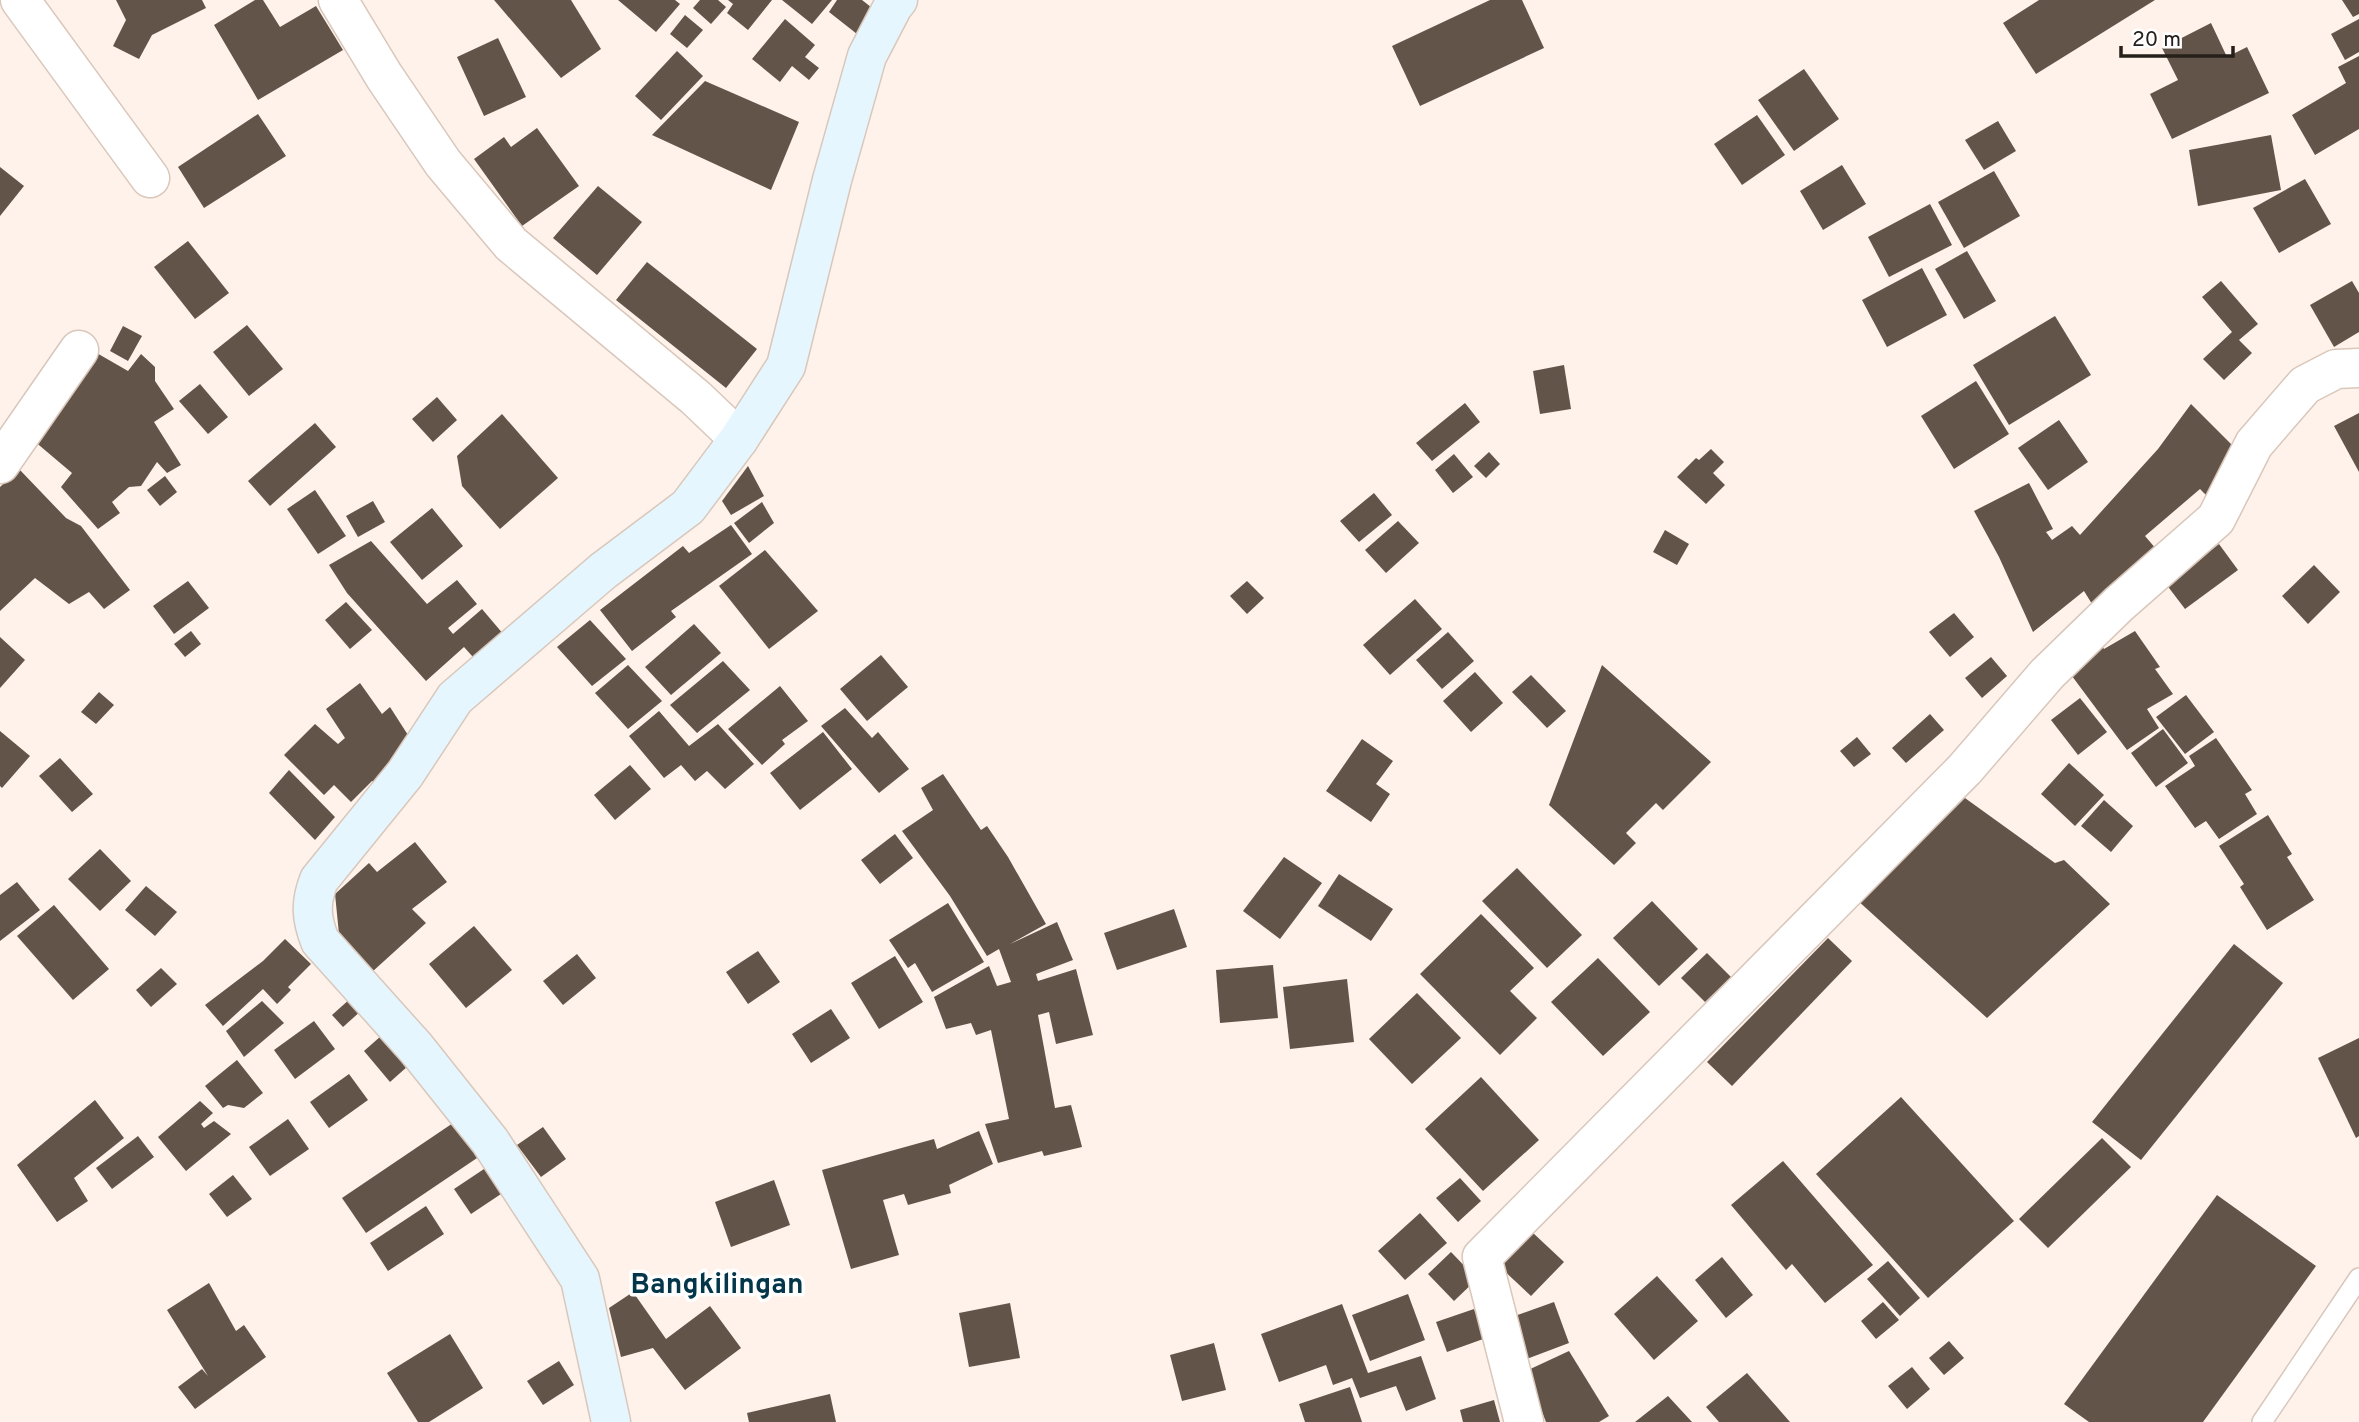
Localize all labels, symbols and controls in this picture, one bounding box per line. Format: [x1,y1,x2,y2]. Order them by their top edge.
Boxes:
scale bar [2121,14,2233,58]
text: 20 m [2132,27,2181,54]
district label: Bangkilingan [630,1268,804,1304]

